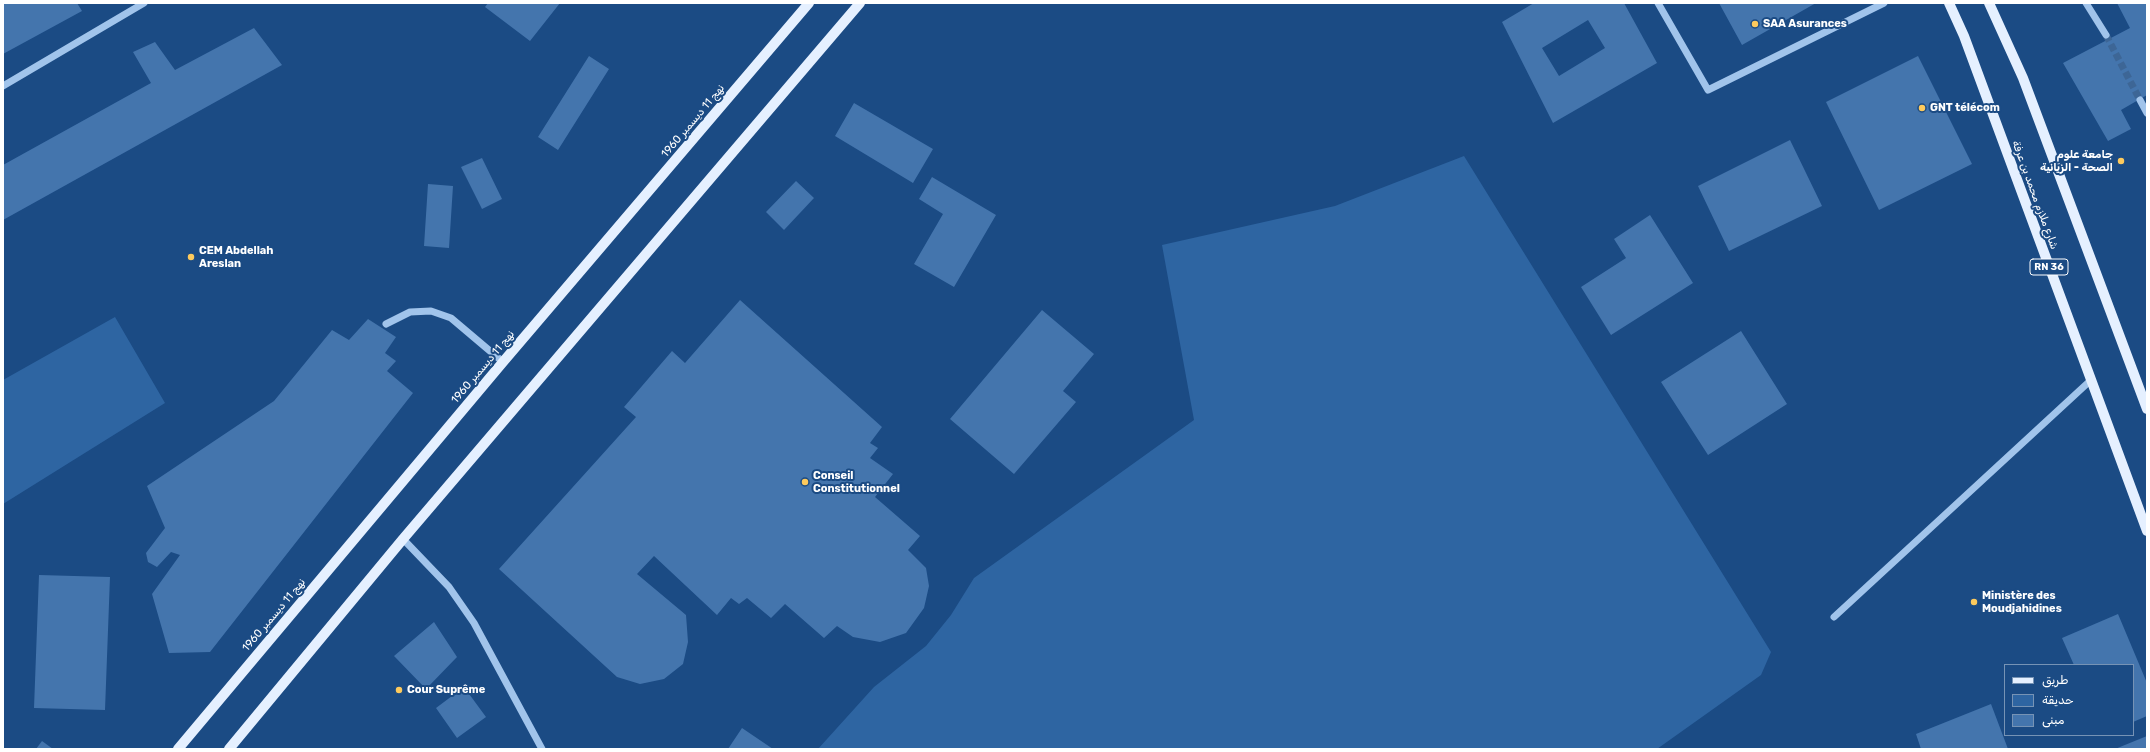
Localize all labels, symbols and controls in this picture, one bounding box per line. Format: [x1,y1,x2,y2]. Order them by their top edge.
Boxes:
place label: SAA Asurances [1763,17,1847,31]
marker: SAA Asurances [1750,19,1760,29]
street label: نهج 11 ديسمبر 1960 [659,82,727,160]
place label: GNT télécom [1930,101,2000,115]
marker: GNT télécom [1917,103,1927,113]
street label: شارع ملازم محمد بن عرفة [2009,139,2061,251]
place label: جامعة علوم الصحة - الزيانية [2040,148,2113,174]
marker: جامعة علوم الصحة - الزيانية [2116,156,2126,166]
place label: CEM Abdellah Areslan [199,244,273,270]
marker: CEM Abdellah Areslan [186,252,196,262]
road number: RN 36 [2030,259,2068,275]
street label: نهج 11 ديسمبر 1960 [449,328,517,406]
place label: Conseil Constitutionnel [813,469,900,495]
marker: Conseil Constitutionnel [800,477,810,487]
street label: نهج 11 ديسمبر 1960 [240,576,308,654]
place label: Ministère des Moudjahidines [1982,589,2062,615]
marker: Ministère des Moudjahidines [1969,597,1979,607]
legend [2004,664,2134,736]
text: طريق [2042,673,2068,687]
place label: Cour Suprême [407,683,485,697]
marker: Cour Suprême [394,685,404,695]
text: حديقة [2042,693,2074,707]
text: مبنى [2042,713,2064,727]

